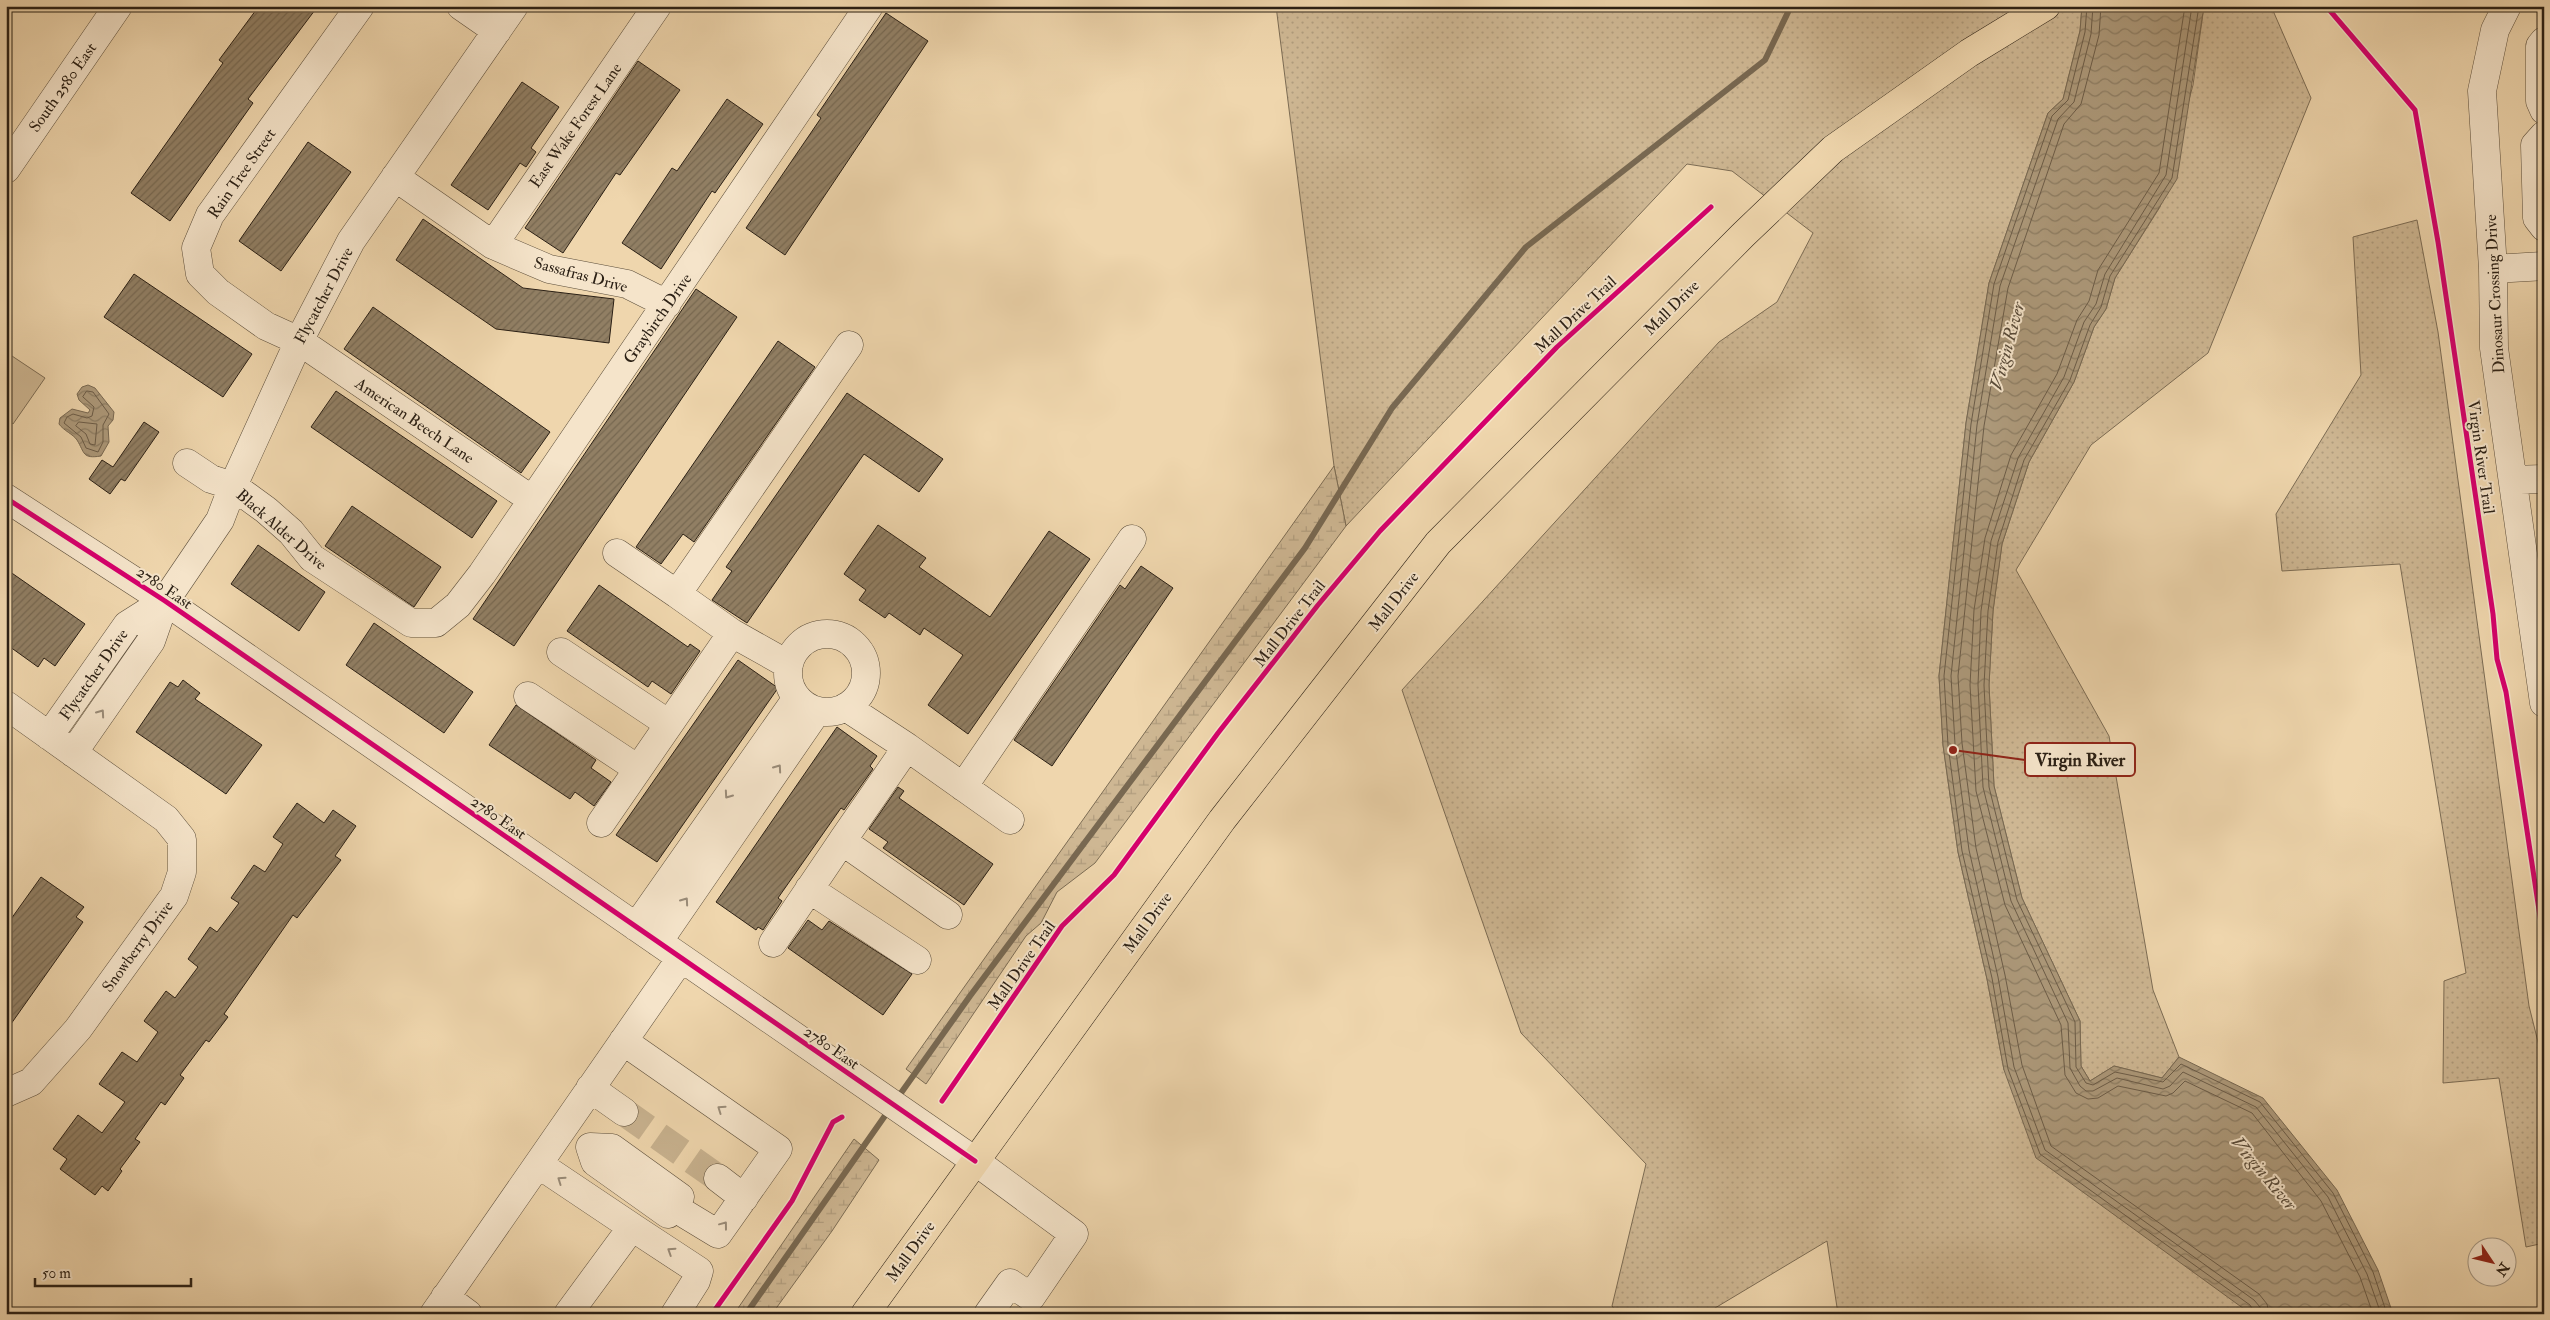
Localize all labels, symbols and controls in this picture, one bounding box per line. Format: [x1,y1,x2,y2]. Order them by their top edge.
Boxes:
street label: South 2580 East [25,39,101,136]
street label: East Wake Forest Lane [525,59,627,192]
street label: Rain Tree Street [203,125,280,222]
street label: Dinosaur Crossing Drive [2481,214,2509,374]
street label: Flycatcher Drive [290,243,358,347]
street label: Sassafras Drive [532,253,630,297]
street label: Graybirch Drive [619,269,696,368]
street label: Mall Drive Trail [1531,272,1621,358]
street label: Mall Drive [1640,276,1704,340]
water label: Virgin River [1985,298,2031,393]
street label: American Beech Lane [350,373,478,468]
street label: Virgin River Trail [2463,399,2499,515]
street label: Black Alder Drive [232,485,331,575]
street label: 2780 East [133,562,196,614]
street label: Mall Drive [1364,568,1423,635]
street label: Mall Drive Trail [1250,576,1330,671]
street label: Flycatcher Drive [55,625,133,724]
one-way arrow [95,709,104,718]
callout: Virgin River [2025,743,2135,776]
text: Virgin River [2034,749,2125,772]
one-way arrow [772,764,781,774]
one-way arrow [725,789,734,799]
street label: 2780 East [467,791,530,844]
street label: Mall Drive [1119,888,1177,957]
street label: Snowberry Drive [98,897,178,996]
one-way arrow [679,898,688,907]
street label: Mall Drive Trail [984,917,1060,1014]
street label: 2780 East [800,1021,863,1074]
one-way arrow [718,1107,727,1115]
water label: Virgin River [2226,1131,2302,1216]
one-way arrow [557,1177,567,1186]
street label: Mall Drive [882,1217,940,1286]
one-way arrow [718,1221,727,1231]
north arrow [2468,1238,2518,1288]
one-way arrow [667,1248,676,1258]
scale bar [35,1255,191,1287]
text: N [2491,1258,2513,1280]
text: 50 m [42,1264,71,1283]

